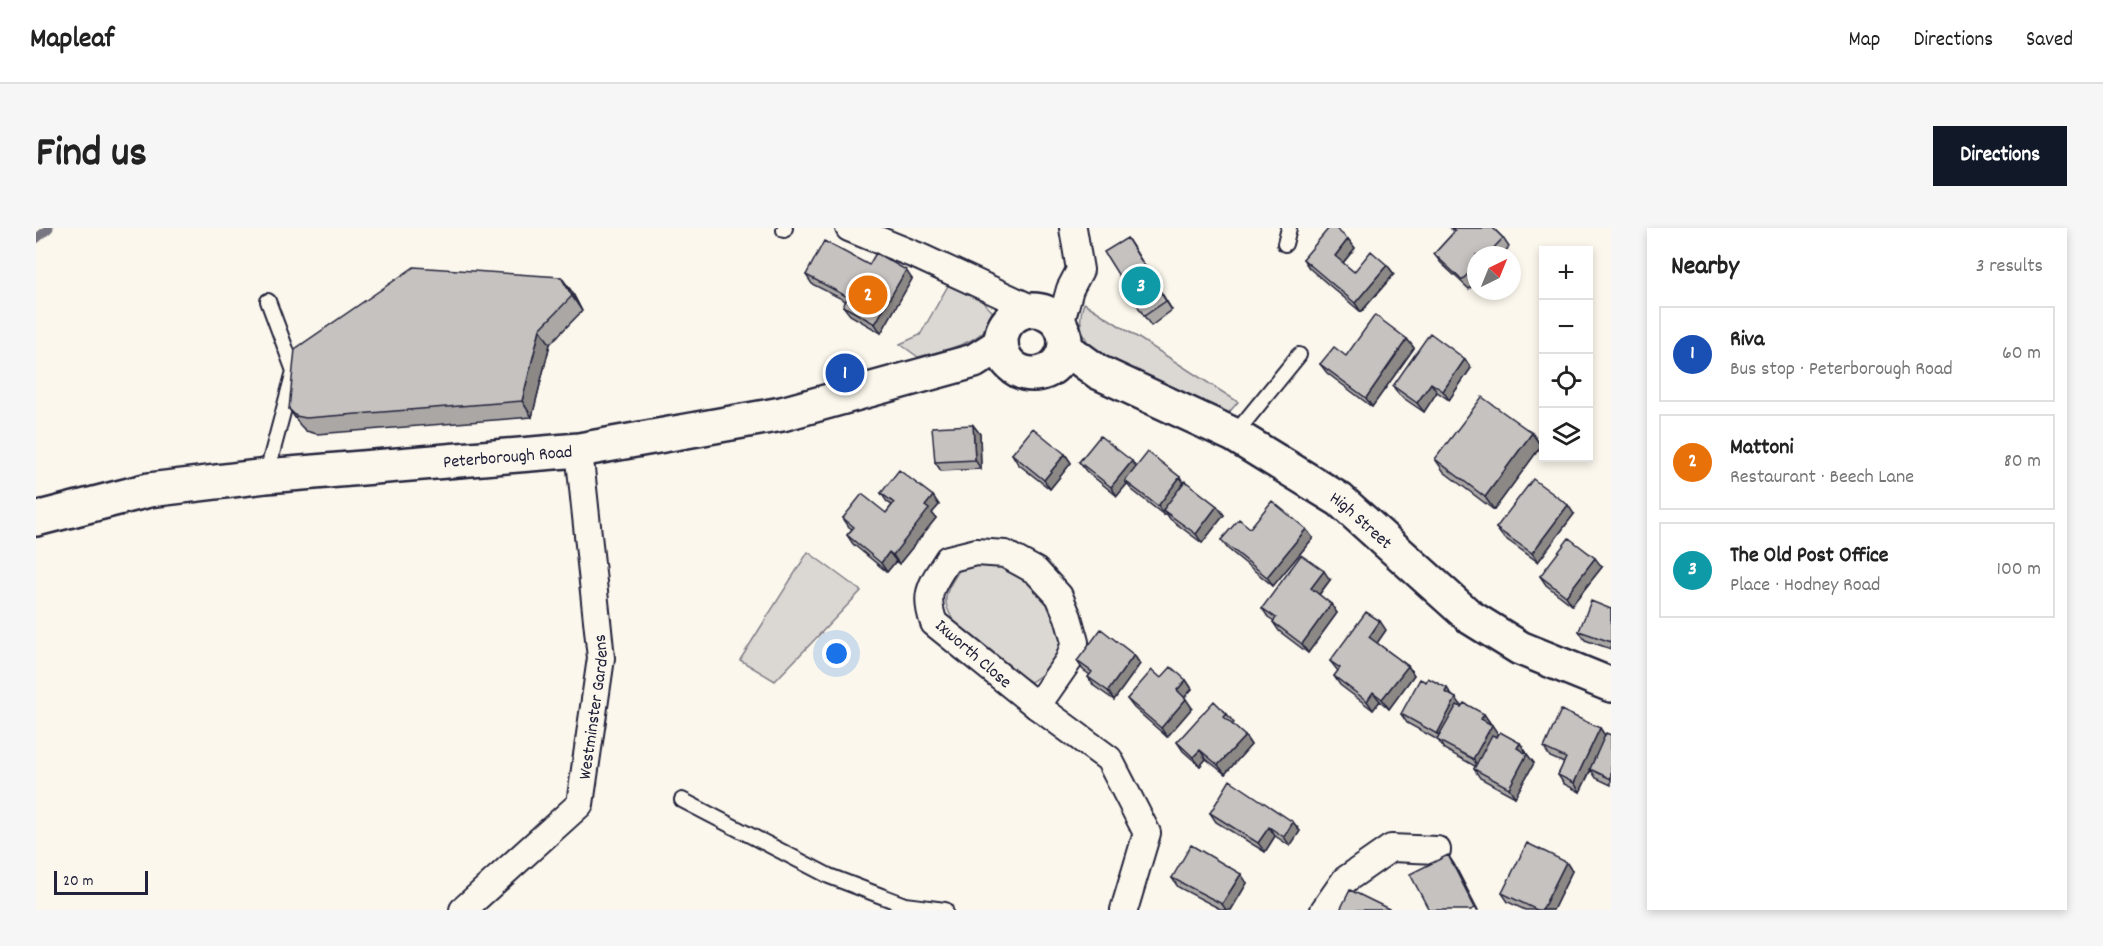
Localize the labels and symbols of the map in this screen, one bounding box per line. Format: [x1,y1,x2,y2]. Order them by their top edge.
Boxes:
north arrow [1467,246,1521,300]
pin: 3 [1122,264,1160,308]
pin: 2 [848,272,888,318]
pin: 1 [826,350,864,396]
street label: Peterborough Road [442,441,574,476]
street label: High Street [1324,487,1397,556]
street label: Ixworth Close [929,615,1016,695]
street label: Westminster Gardens [574,633,616,781]
your location [822,639,851,668]
scale bar [54,868,148,896]

